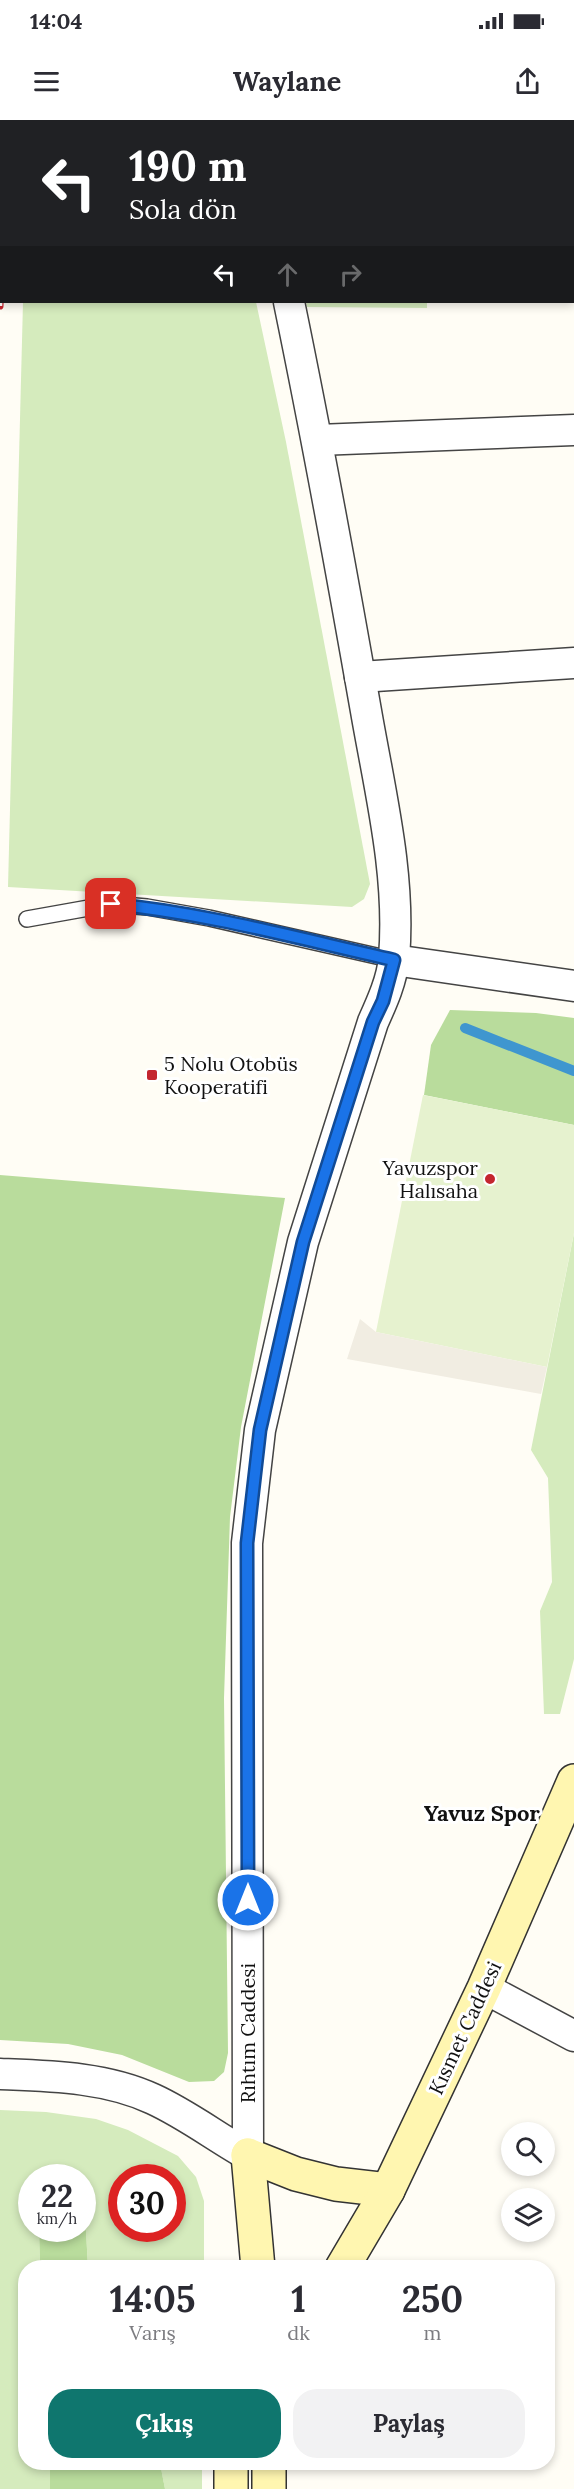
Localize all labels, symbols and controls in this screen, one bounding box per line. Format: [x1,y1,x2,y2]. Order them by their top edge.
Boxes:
text: 14:04 [30,7,83,35]
text: Waylane [233,64,341,98]
icon: menu [30,65,63,98]
icon: share [511,65,544,98]
text: 190 m [129,139,247,193]
icon: left [30,144,108,222]
text: Sola dön [129,192,237,226]
icon: left [208,258,241,291]
icon: ahead [271,258,304,291]
icon: right [334,258,367,291]
pin [85,878,136,929]
icon: arrive [94,887,127,920]
place label: 5 Nolu Otobüs Kooperatifi [164,1051,298,1099]
marker: 5 Nolu Otobüs Kooperatifi [145,1068,159,1082]
place label: Yavuzspor Halısaha [381,1155,478,1203]
marker: Yavuzspor Halısaha [483,1172,497,1186]
district label: Yavuz Spor [424,1799,540,1827]
position arrow [216,1868,280,1932]
street label: Kısmet Caddesi [423,1957,506,2098]
street label: Rıhtım Caddesi [235,1963,260,2103]
map controls [501,2122,555,2242]
button: search [501,2122,555,2176]
speed limit sign: 30 [108,2164,186,2242]
text: 22 [41,2177,73,2215]
button: layers [501,2188,555,2242]
text: km/h [37,2209,77,2228]
text: 14:05 [110,2276,195,2322]
text: 1 [291,2276,306,2322]
text: 250 [402,2276,463,2322]
text: Varış [129,2320,176,2345]
text: dk [287,2320,310,2345]
text: m [423,2320,441,2345]
button: Çıkış [48,2389,281,2458]
button: Paylaş [293,2389,525,2458]

